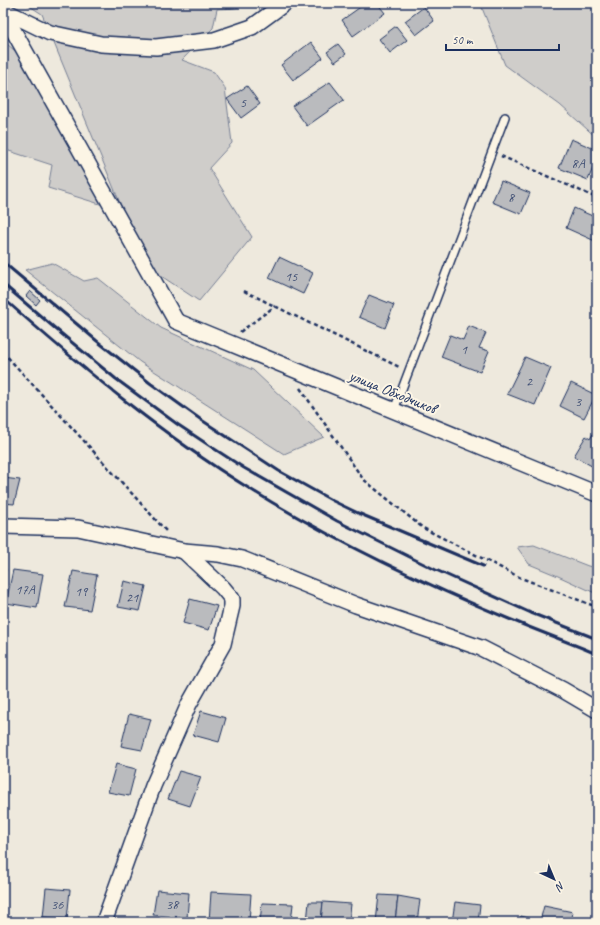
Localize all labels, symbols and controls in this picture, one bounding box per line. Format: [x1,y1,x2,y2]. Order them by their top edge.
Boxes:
scale bar [446,26,559,52]
text: 50 m [452,32,474,48]
house number: 5 [240,94,247,111]
house number: 8А [571,155,586,172]
house number: 8 [508,189,516,206]
house number: 15 [285,268,298,285]
house number: 1 [461,341,468,358]
street label: улица Обходчиков [345,365,442,420]
house number: 2 [526,373,534,390]
house number: 3 [575,393,583,410]
house number: 17А [15,581,36,598]
house number: 19 [75,583,89,600]
house number: 21 [126,589,139,606]
north arrow [534,859,574,899]
text: N [552,879,568,895]
house number: 36 [51,896,64,913]
house number: 38 [166,896,180,913]

